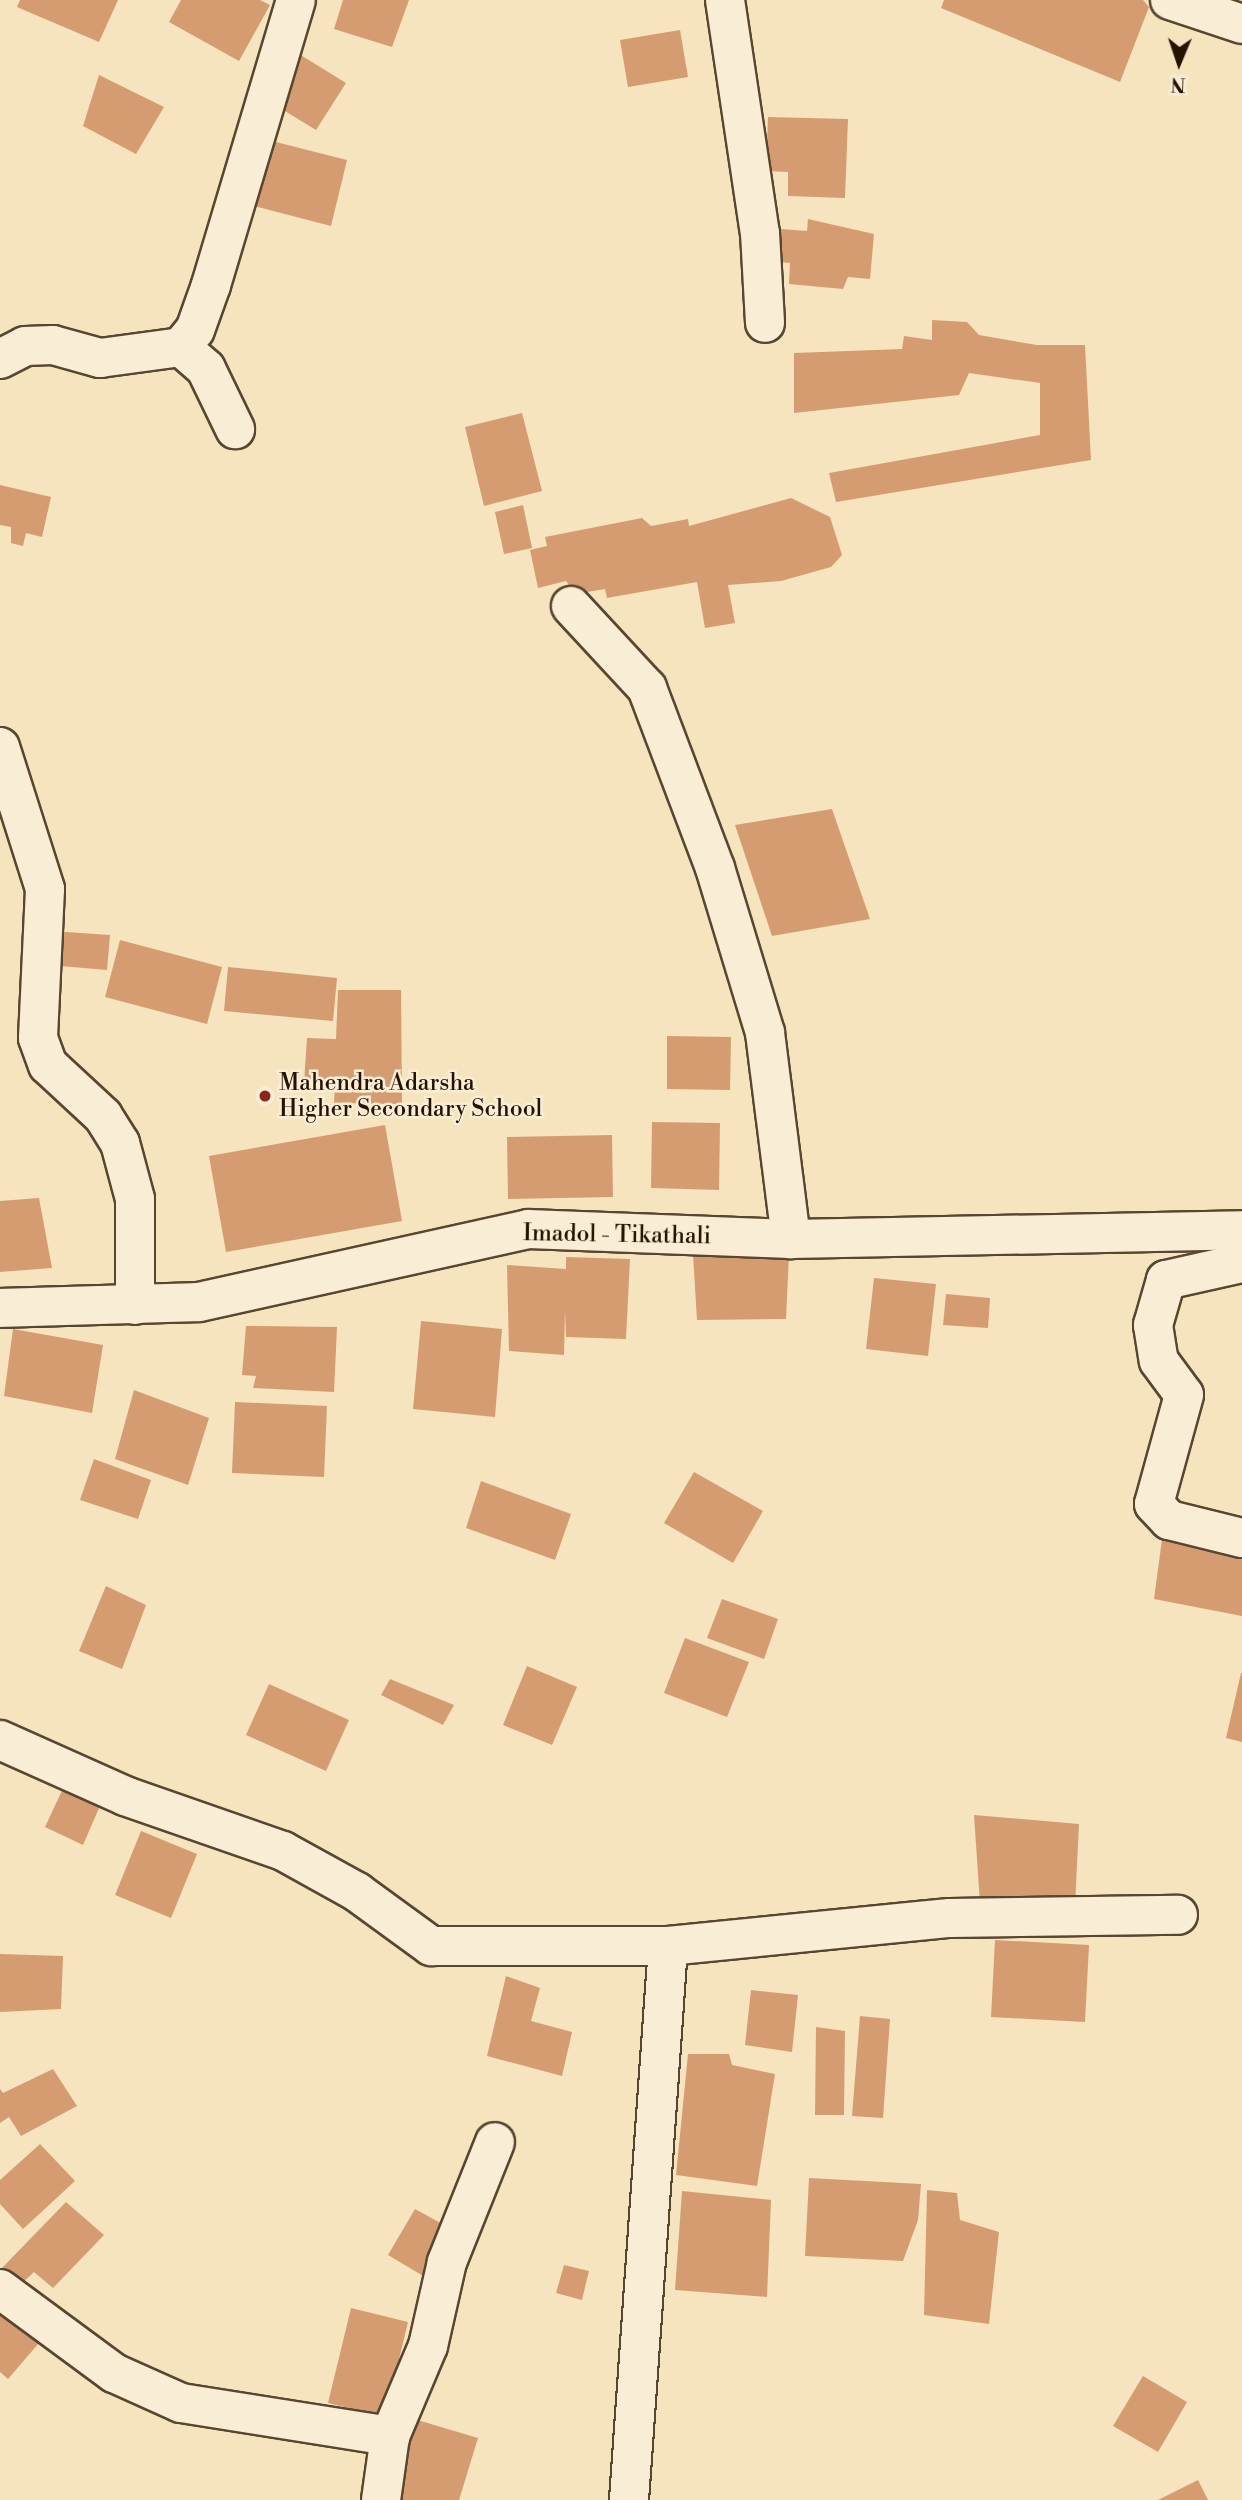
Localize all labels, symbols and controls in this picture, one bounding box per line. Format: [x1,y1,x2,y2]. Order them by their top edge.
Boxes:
north arrow [1144,28,1214,98]
text: N [1170,72,1186,96]
place label: Mahendra Adarsha Higher Secondary School [279,1069,542,1123]
marker: Mahendra Adarsha Higher Secondary School [257,1088,273,1104]
street label: Imadol - Tikathali [523,1220,711,1250]

